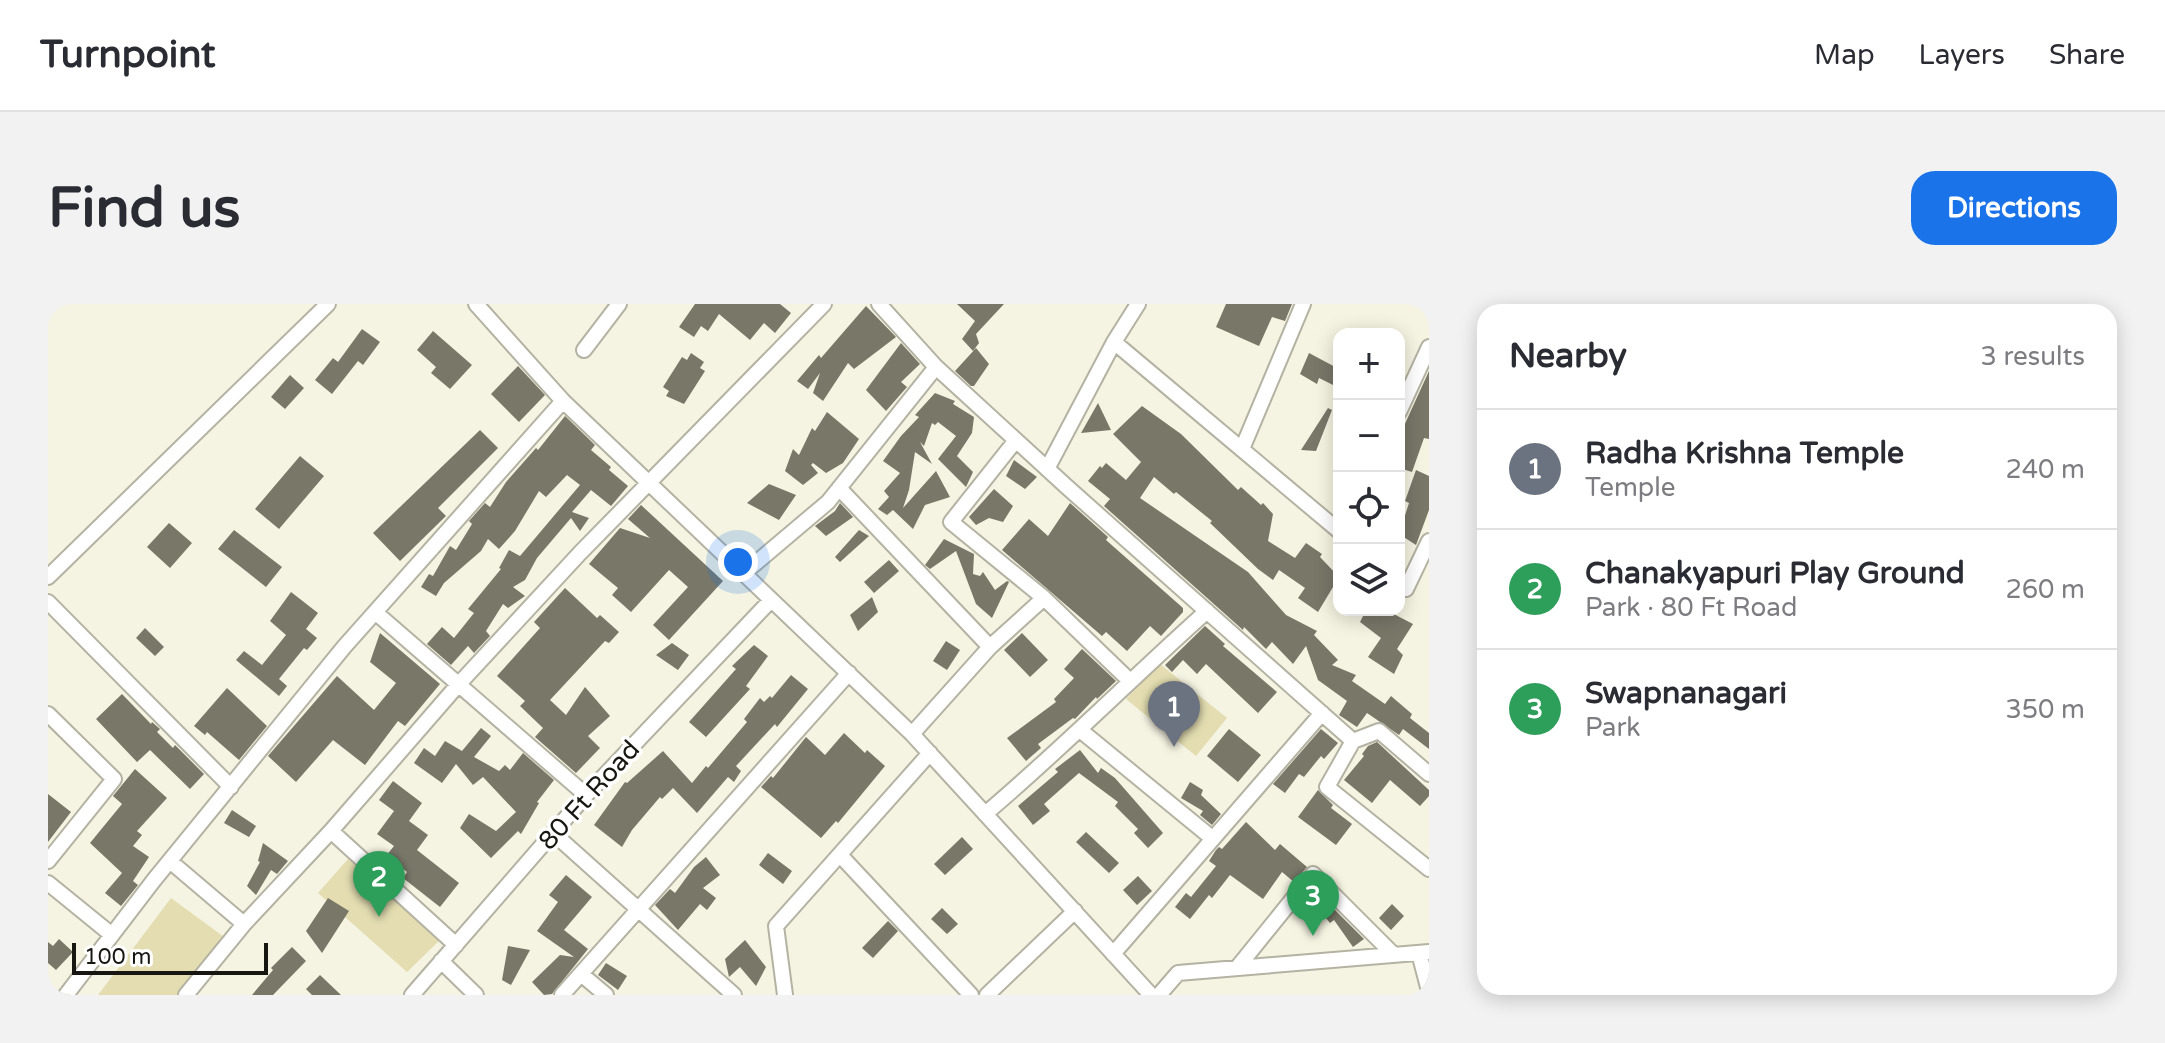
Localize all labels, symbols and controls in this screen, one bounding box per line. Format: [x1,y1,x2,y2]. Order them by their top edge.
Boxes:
text: Turnpoint [40,32,215,78]
text: Map [1814,38,1875,72]
text: Layers [1919,38,2005,72]
text: Share [2049,38,2125,72]
button: Directions [1911,171,2117,245]
text: Find us [48,175,240,242]
map controls [1333,328,1405,616]
button: + [1333,328,1405,400]
text: Nearby [1509,336,1627,377]
text: 3 results [1980,341,2085,372]
button: − [1333,400,1405,472]
text: Radha Krishna Temple [1585,435,1904,472]
text: 1 [1527,454,1543,485]
text: 240 m [2005,454,2085,485]
button: locate [1333,472,1405,544]
text: Temple [1585,472,1675,503]
your location [718,542,758,582]
button: layers [1333,544,1405,616]
text: Chanakyapuri Play Ground [1585,555,1965,592]
text: 2 [1527,574,1543,605]
text: 260 m [2005,574,2085,605]
text: Park · 80 Ft Road [1585,592,1797,623]
text: Swapnanagari [1585,675,1787,712]
pin: 1 [1148,681,1200,747]
text: 3 [1527,694,1543,725]
text: 350 m [2005,694,2085,725]
text: Park [1585,712,1641,743]
street label: 80 Ft Road [532,734,646,856]
pin: 2 [353,851,405,917]
pin: 3 [1287,870,1339,936]
scale bar [72,939,268,975]
text: 100 m [84,944,151,970]

